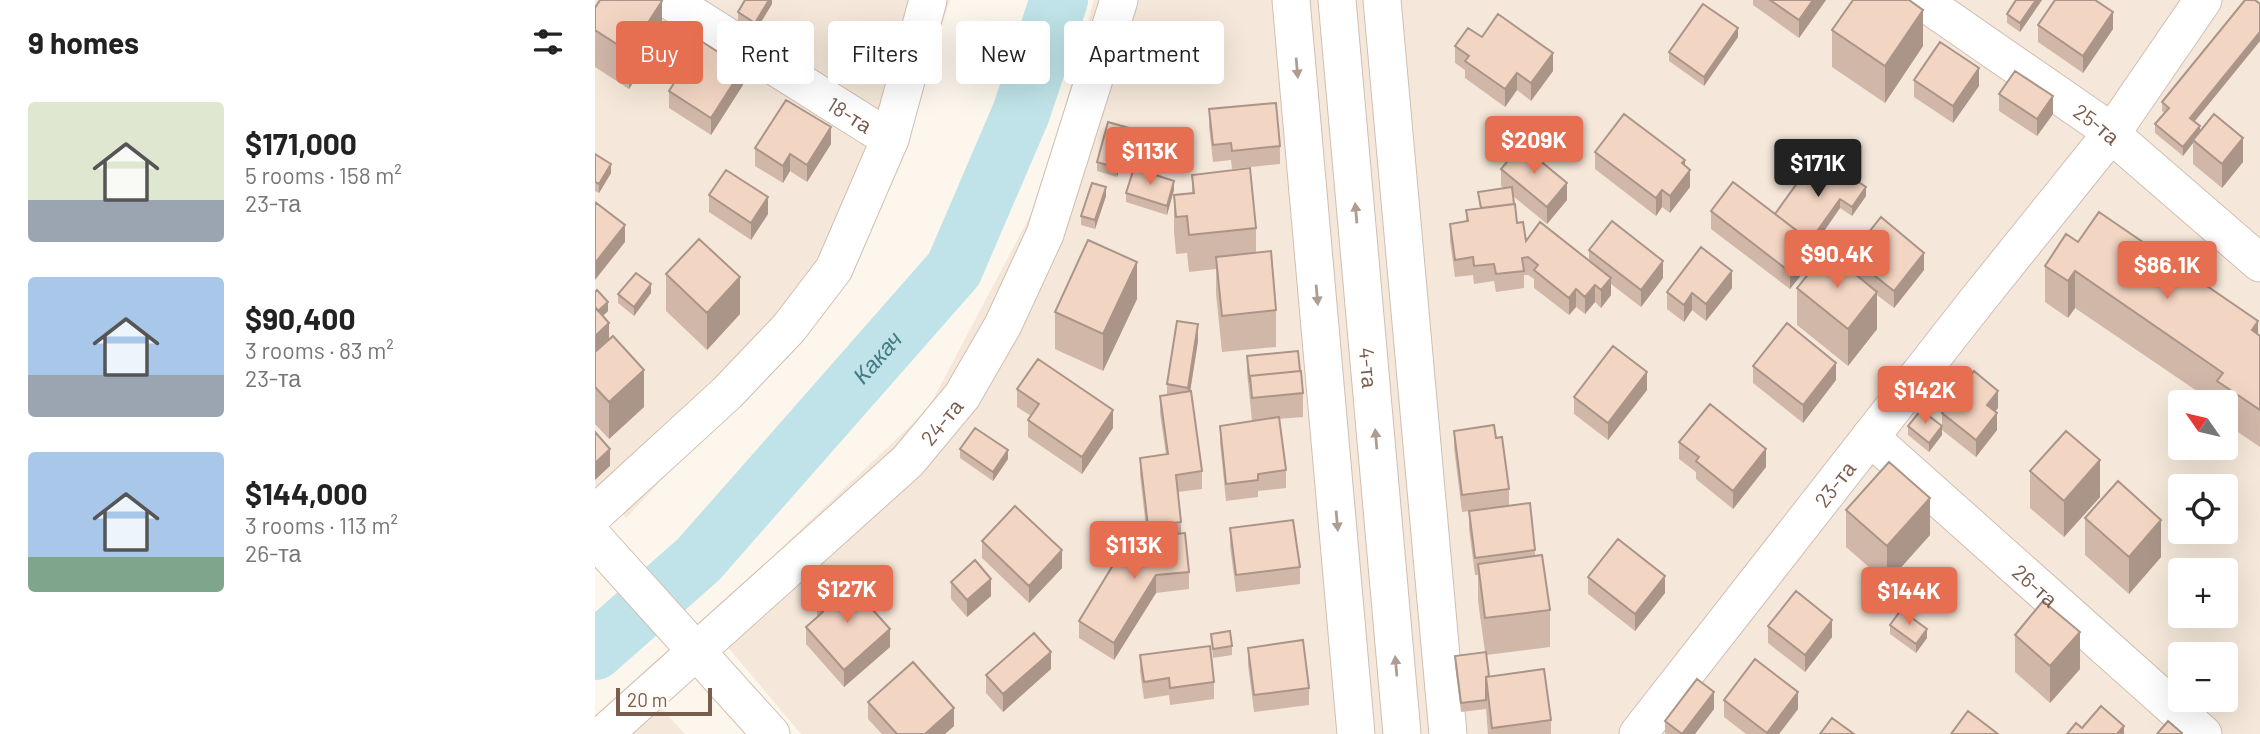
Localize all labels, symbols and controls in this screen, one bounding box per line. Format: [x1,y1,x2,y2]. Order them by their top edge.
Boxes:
chip: Buy [616,21,703,84]
chip: Rent [717,21,814,84]
chip: Filters [828,21,942,84]
chip: New [956,21,1050,84]
chip: Apartment [1064,21,1224,84]
icon: filters [529,23,567,61]
text: 9 homes [28,24,139,60]
one-way arrow [1292,57,1303,79]
street label: 18-та [823,91,877,137]
street label: 25-та [2070,97,2126,149]
pin: $209K [1485,116,1583,176]
text: $171,000 [245,125,357,161]
text: $209K [1501,125,1567,153]
pin: $113K [1101,128,1199,187]
icon: home [84,130,168,214]
text: $113K [1122,136,1178,164]
pin: $171K [1769,140,1867,199]
text: $171K [1790,148,1846,176]
text: 5 rooms · 158 m² [245,161,402,189]
text: 23-та [245,189,301,217]
one-way arrow [1350,202,1361,224]
pin: $90.4K [1780,230,1894,290]
text: $90.4K [1800,239,1874,267]
pin: $86.1K [2110,242,2224,301]
text: $86.1K [2134,250,2200,278]
one-way arrow [1312,284,1323,306]
text: $90,400 [245,300,356,336]
icon: home [84,305,168,389]
water label: Какач [846,325,907,389]
text: 3 rooms · 83 m² [245,336,394,364]
street label: 4-та [1355,346,1384,389]
text: 23-та [245,364,301,392]
pin: $142K [1876,366,1974,426]
text: $142K [1894,375,1956,403]
north arrow [2168,390,2238,460]
map controls [2168,390,2238,712]
street label: 24-та [915,393,967,450]
one-way arrow [1370,428,1381,450]
street label: 23-та [1808,455,1860,511]
button: locate [2168,474,2238,544]
text: $144,000 [245,475,368,511]
icon: home [84,480,168,564]
one-way arrow [1332,510,1343,532]
text: 3 rooms · 113 m² [245,511,398,539]
pin: $113K [1085,522,1183,581]
text: $113K [1106,530,1162,558]
text: 26-та [245,539,301,567]
street label: 26-та [2008,558,2063,611]
button: + [2168,558,2238,628]
pin: $127K [798,566,896,625]
pin: $144K [1860,568,1958,627]
text: $127K [817,574,877,602]
text: $144K [1877,576,1941,604]
button: − [2168,642,2238,712]
one-way arrow [1390,655,1401,677]
scale bar [616,685,712,717]
text: 20 m [627,688,667,711]

